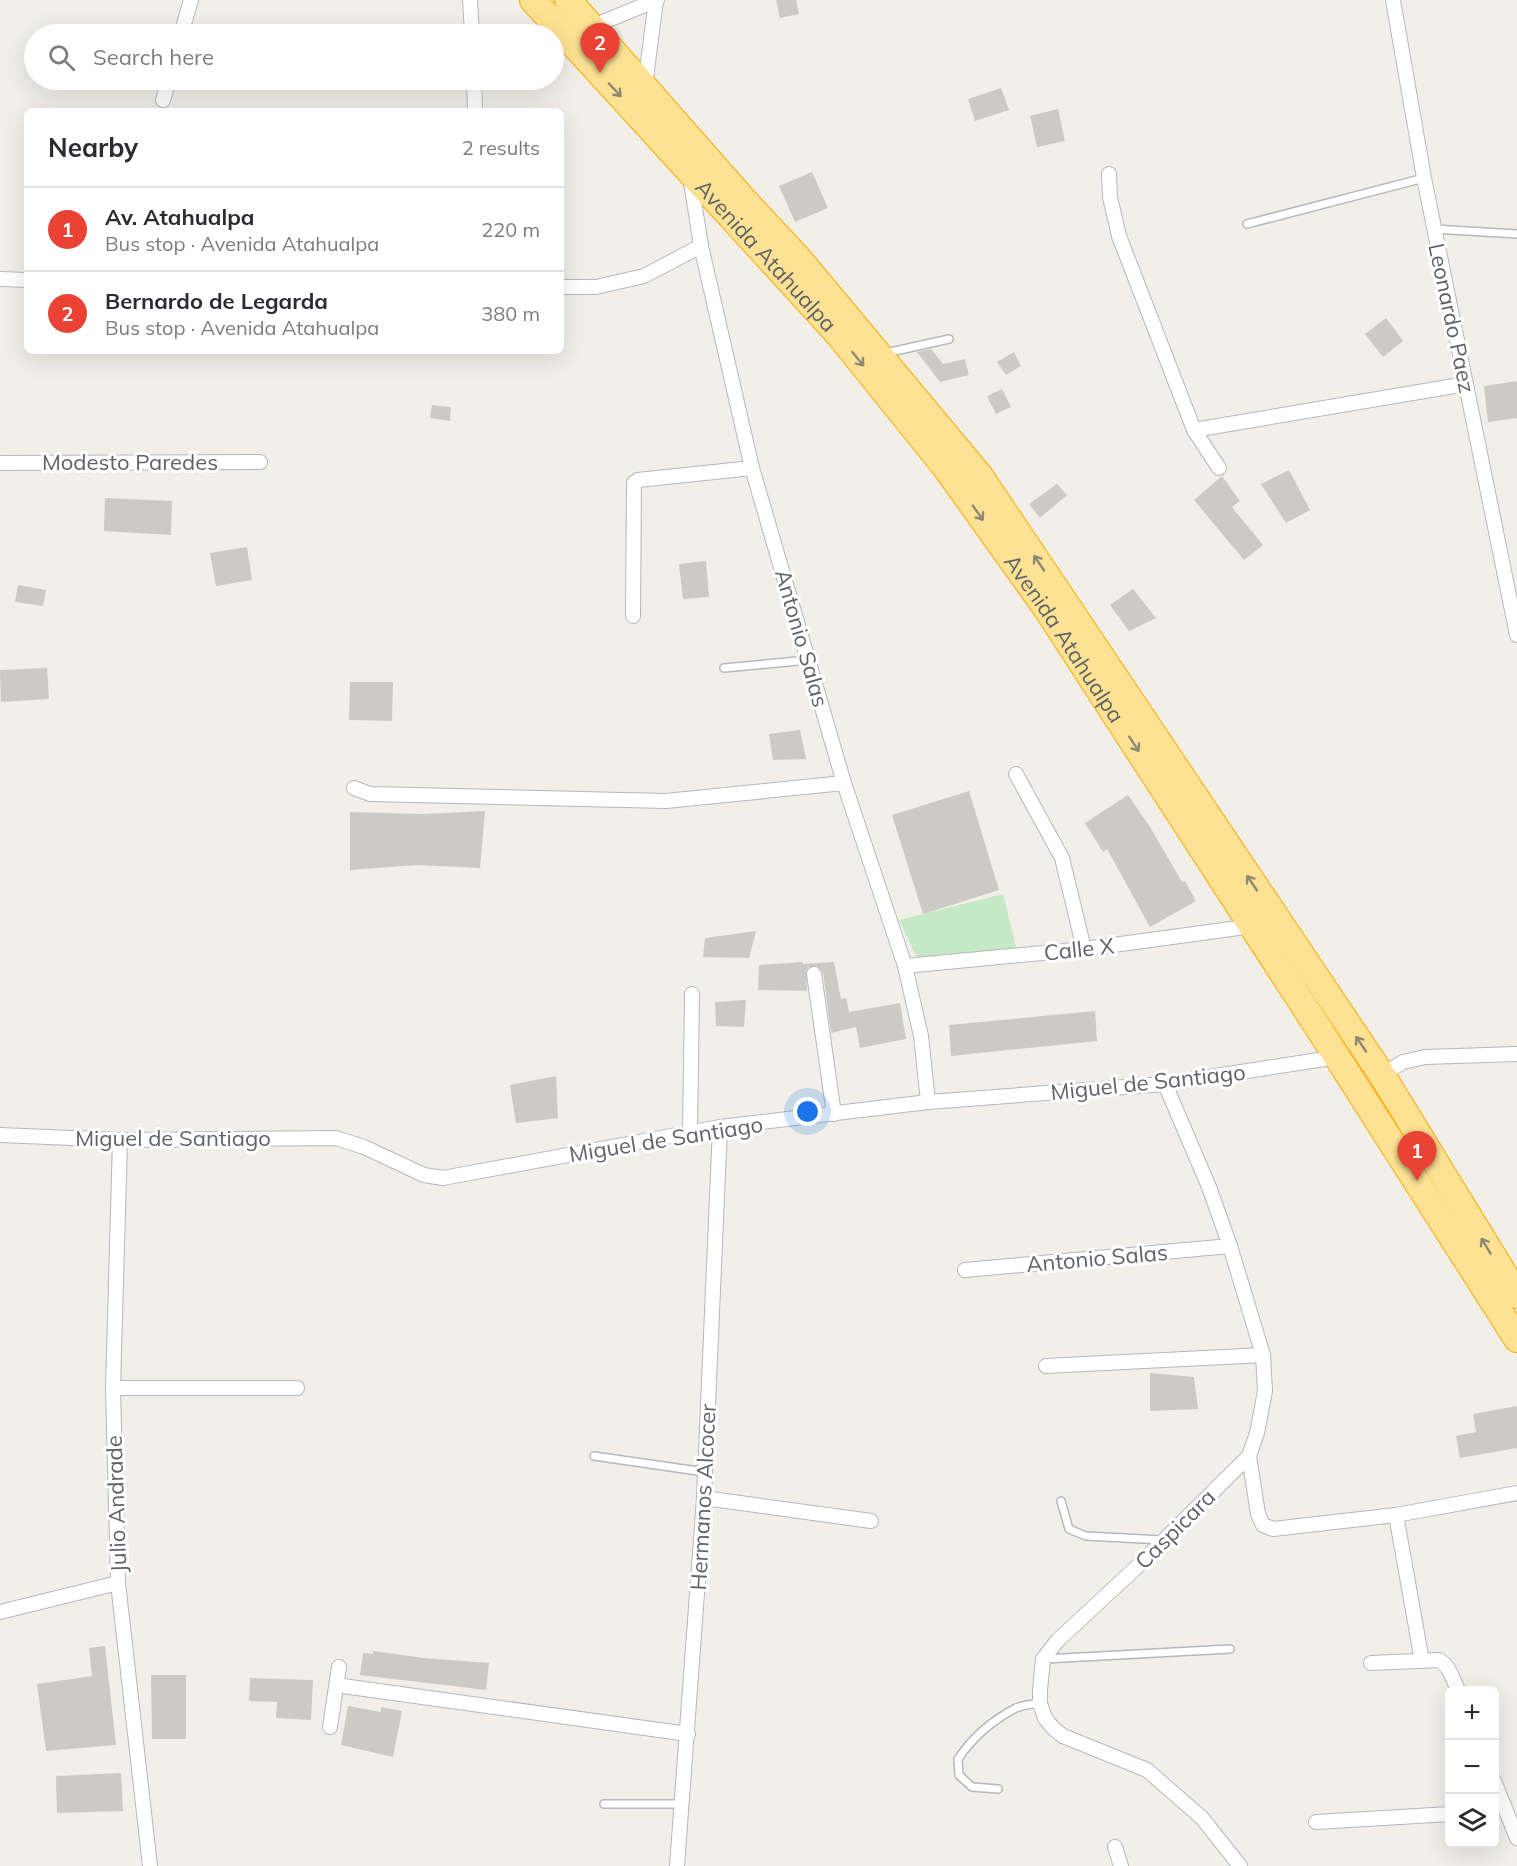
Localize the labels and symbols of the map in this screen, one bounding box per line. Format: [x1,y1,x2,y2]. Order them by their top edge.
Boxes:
pin: 2 [580,23,620,73]
one-way arrow [608,82,622,97]
street label: Avenida Atahualpa [690,173,843,338]
street label: Leonardo Paez [1422,241,1482,395]
one-way arrow [852,351,865,367]
street label: Modesto Paredes [42,448,218,476]
one-way arrow [972,504,984,520]
street label: Avenida Atahualpa [998,549,1131,728]
one-way arrow [1032,555,1045,572]
street label: Antonio Salas [769,566,835,710]
one-way arrow [1129,735,1141,752]
one-way arrow [1246,875,1258,891]
street label: Calle X [1043,931,1116,967]
one-way arrow [1355,1037,1367,1053]
street label: Miguel de Santiago [1049,1058,1247,1106]
your location [793,1097,822,1126]
street label: Miguel de Santiago [567,1110,765,1168]
street label: Miguel de Santiago [75,1124,271,1152]
pin: 1 [1398,1132,1436,1181]
street label: Antonio Salas [1025,1238,1169,1278]
one-way arrow [1479,1238,1491,1255]
street label: Hermanos Alcocer [684,1403,722,1591]
street label: Julio Andrade [100,1435,132,1573]
street label: Caspicara [1129,1483,1221,1575]

